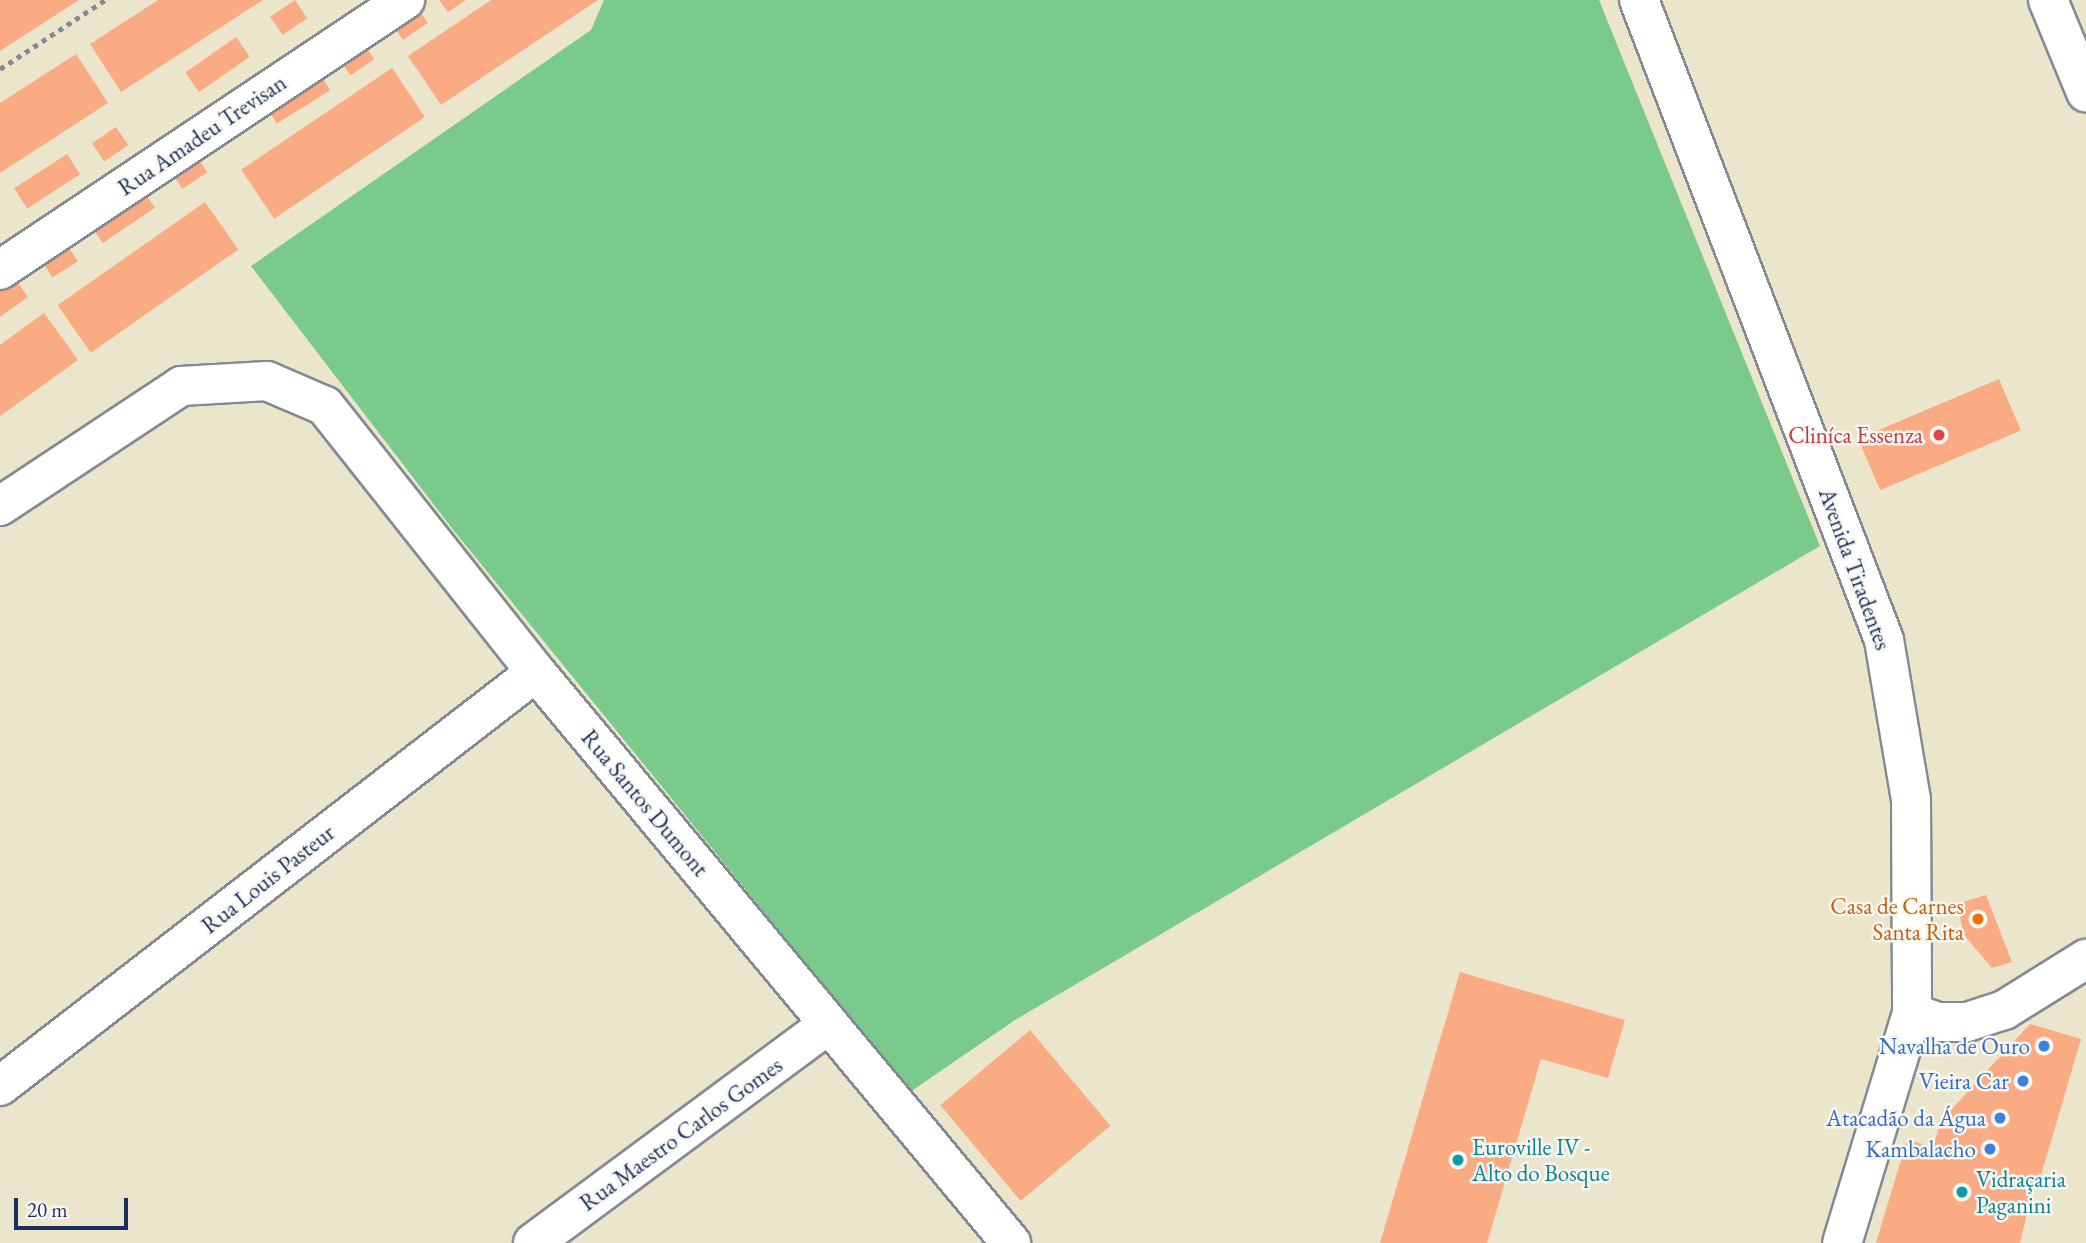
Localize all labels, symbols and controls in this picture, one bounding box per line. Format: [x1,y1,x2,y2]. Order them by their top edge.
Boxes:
street label: Rua Amadeu Trevisan [113,69,291,201]
place label: Cliníca Essenza [1788,421,1923,449]
marker: Cliníca Essenza [1929,425,1949,445]
street label: Avenida Tiradentes [1813,484,1897,654]
street label: Rua Santos Dumont [576,724,714,882]
street label: Rua Louis Pasteur [196,819,340,939]
place label: Casa de Carnes Santa Rita [1830,892,1964,946]
marker: Casa de Carnes Santa Rita [1970,911,1986,927]
place label: Navalha de Ouro [1879,1032,2030,1060]
marker: Navalha de Ouro [2036,1038,2052,1054]
street label: Rua Maestro Carlos Gomes [574,1051,788,1217]
place label: Vieira Car [1919,1067,2009,1095]
marker: Vieira Car [2015,1073,2031,1089]
place label: Atacadão da Água [1826,1104,1986,1132]
marker: Atacadão da Água [1992,1110,2008,1126]
place label: Euroville IV - Alto do Bosque [1472,1133,1610,1187]
place label: Kambalacho [1865,1135,1976,1163]
marker: Kambalacho [1982,1141,1998,1157]
marker: Euroville IV - Alto do Bosque [1450,1152,1466,1168]
place label: Vidraçaria Paganini [1976,1165,2066,1219]
scale bar [18,1184,131,1228]
marker: Vidraçaria Paganini [1954,1184,1970,1200]
text: 20 m [27,1196,68,1223]

